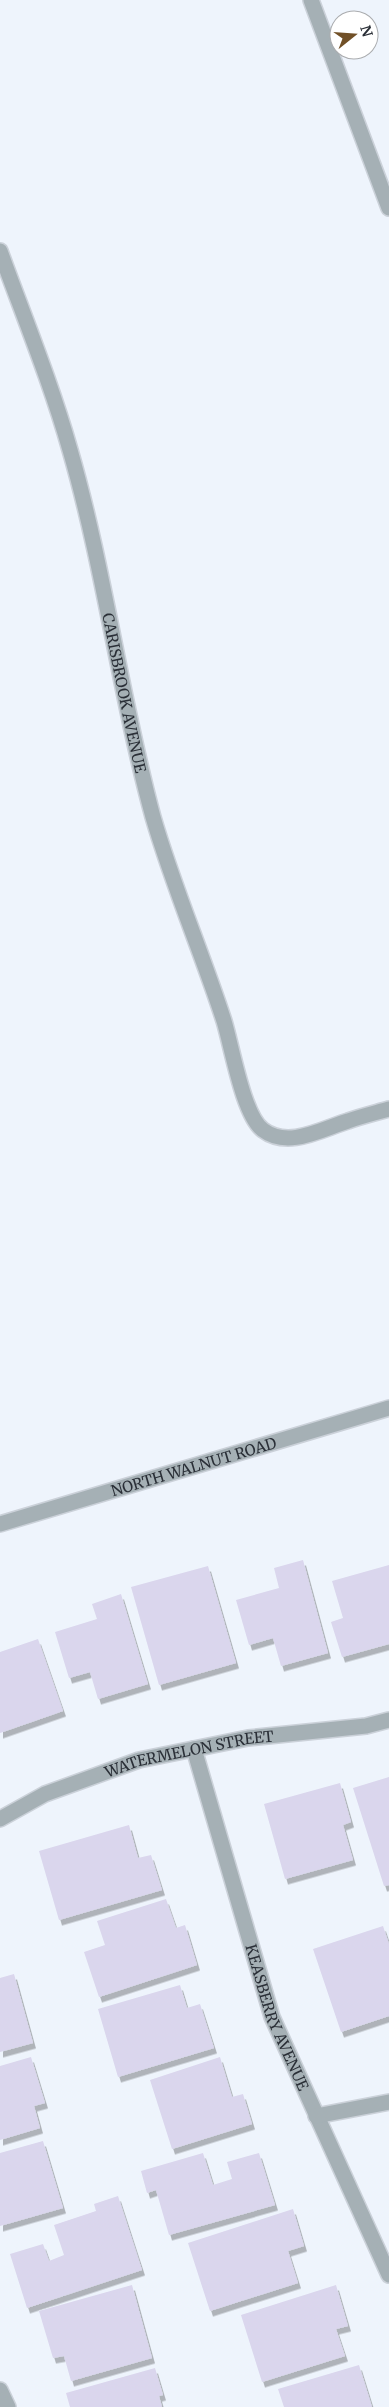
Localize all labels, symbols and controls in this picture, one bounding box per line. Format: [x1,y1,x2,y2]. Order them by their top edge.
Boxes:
north arrow [329,10,379,60]
text: N [356,23,377,39]
street label: CARISBROOK AVENUE [99,611,151,775]
street label: NORTH WALNUT ROAD [109,1433,279,1500]
street label: WATERMELON STREET [101,1726,275,1781]
street label: KEASBERRY AVENUE [242,1942,314,2094]

